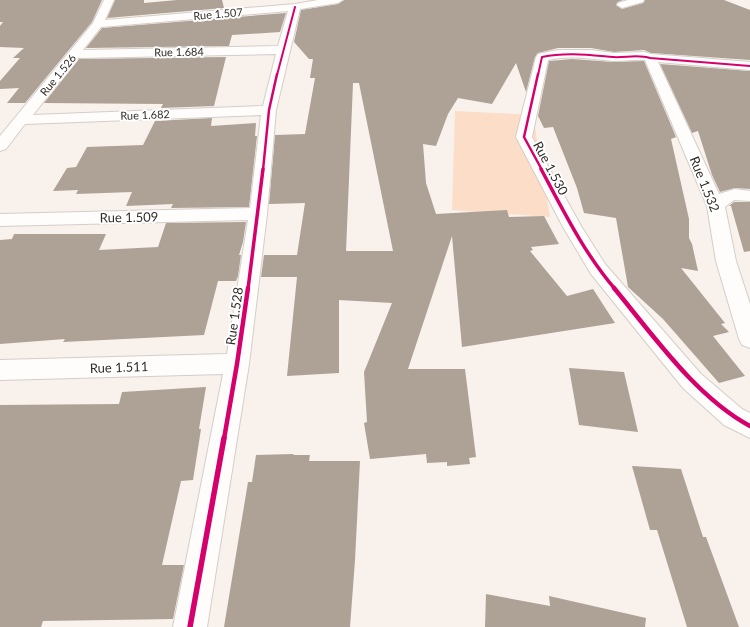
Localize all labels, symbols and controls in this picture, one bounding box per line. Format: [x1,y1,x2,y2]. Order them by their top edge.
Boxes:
street label: Rue 1.507 [193,5,243,22]
street label: Rue 1.684 [154,45,204,58]
street label: Rue 1.526 [37,51,78,98]
street label: Rue 1.682 [120,107,170,122]
street label: Rue 1.530 [530,138,572,198]
street label: Rue 1.532 [687,154,723,214]
street label: Rue 1.509 [100,208,158,226]
street label: Rue 1.528 [222,286,246,346]
street label: Rue 1.511 [89,358,149,376]

